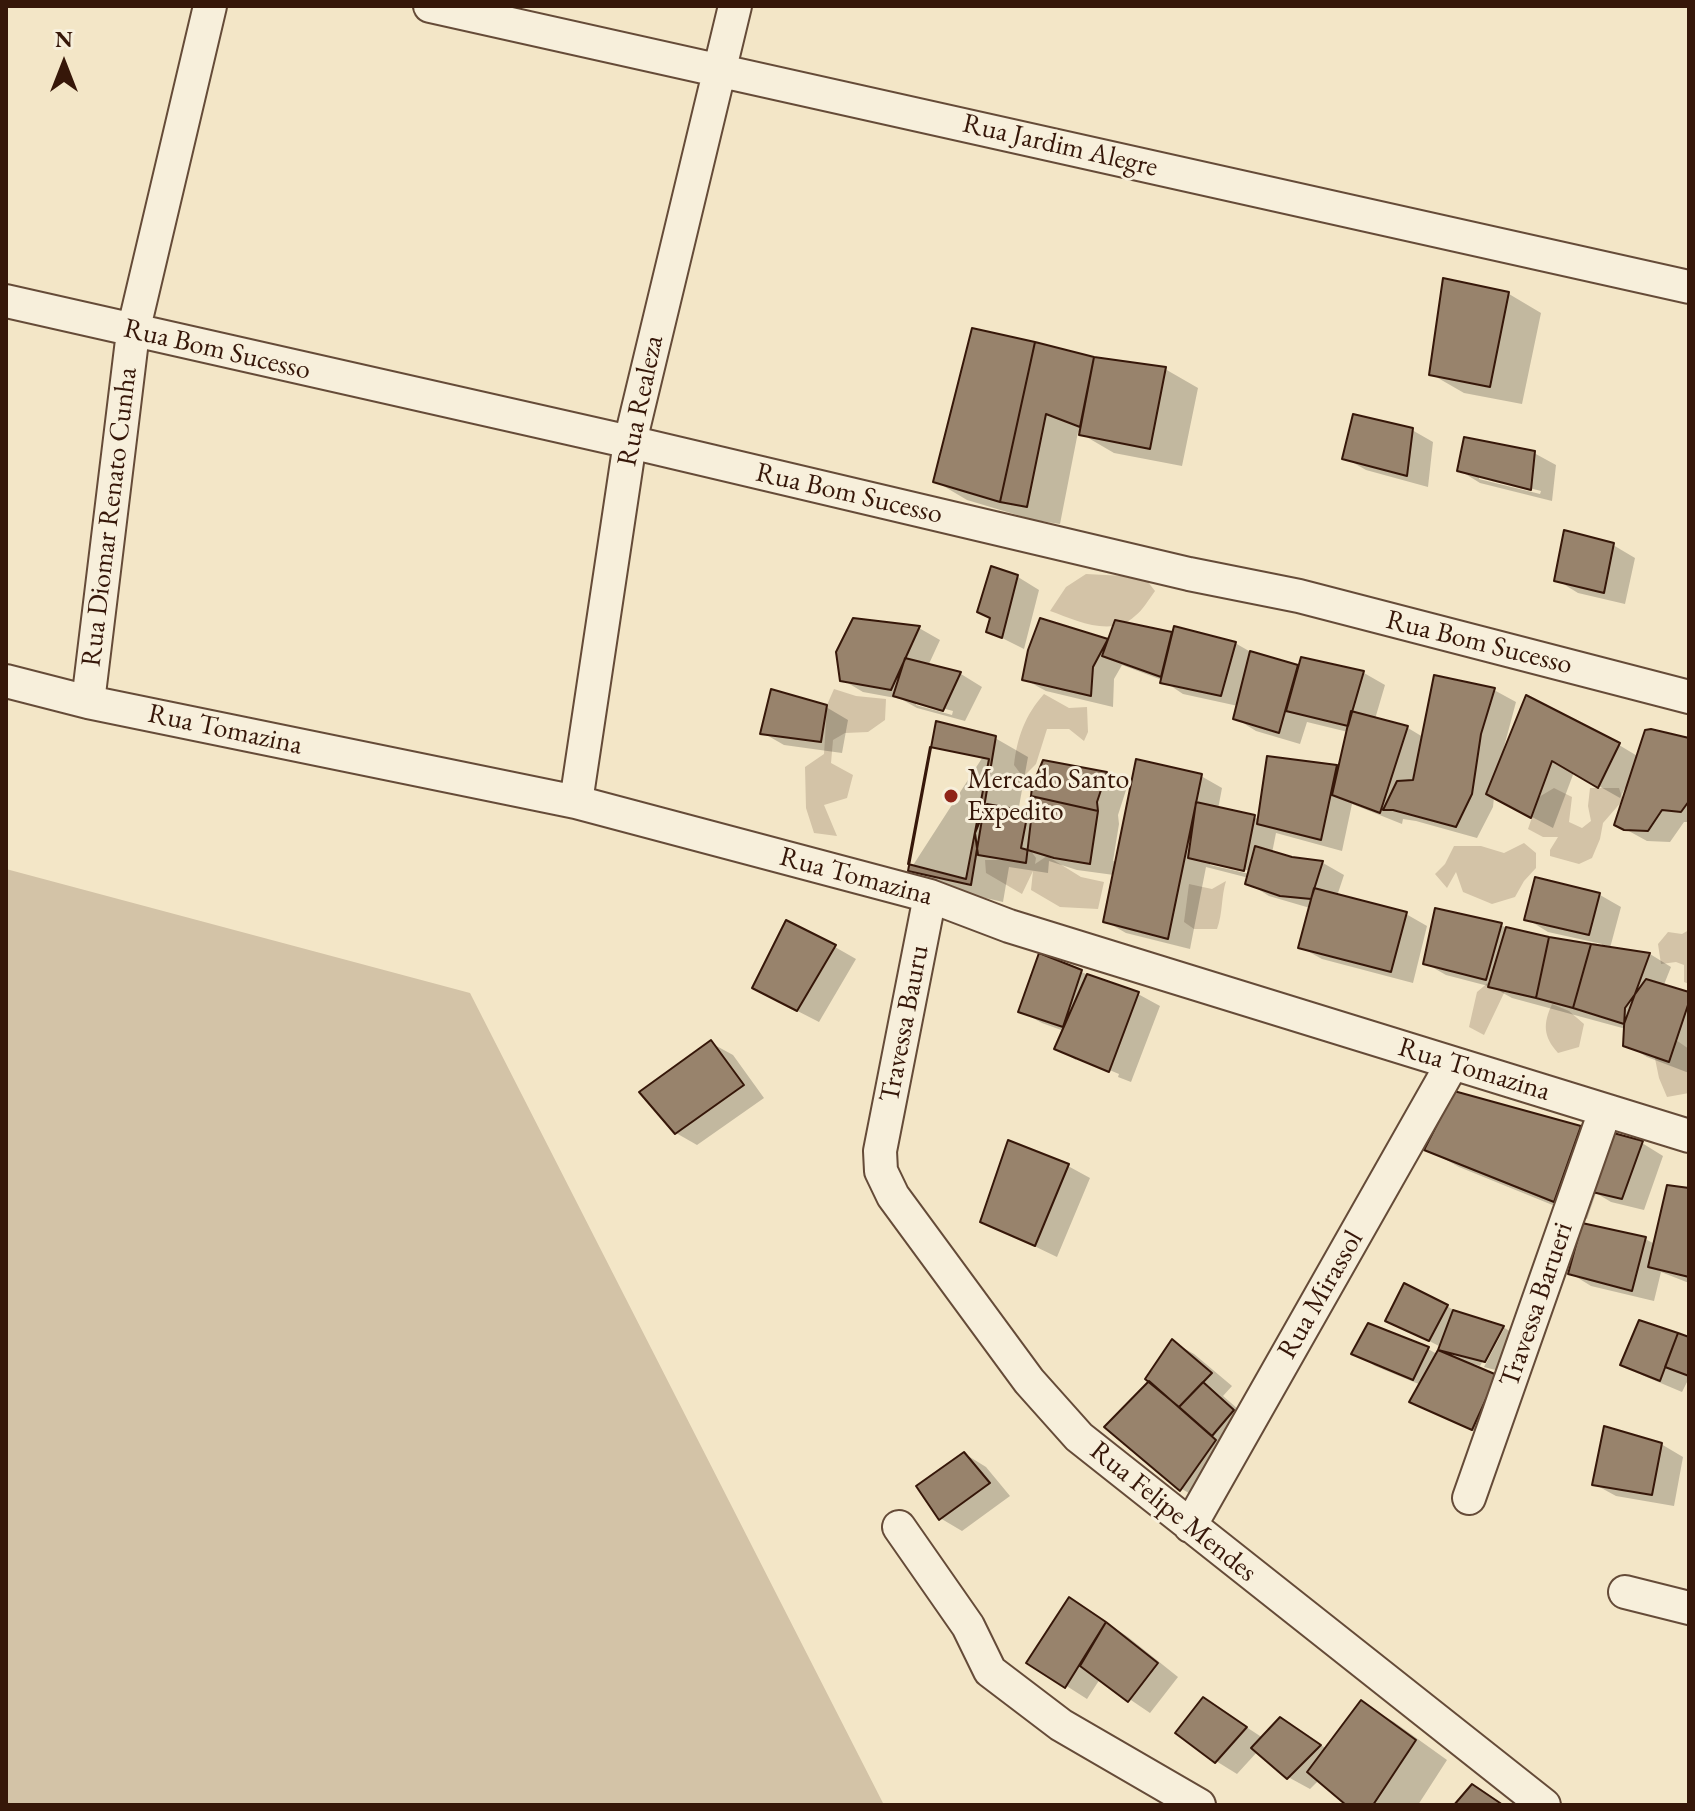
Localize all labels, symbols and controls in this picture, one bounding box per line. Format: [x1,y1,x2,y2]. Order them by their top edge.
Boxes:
north arrow [24,24,104,104]
text: N [55,25,73,54]
street label: Rua Jardim Alegre [959,107,1161,185]
street label: Rua Bom Sucesso [120,312,314,388]
street label: Rua Realeza [611,333,671,469]
street label: Rua Diomar Renato Cunha [75,365,145,669]
street label: Rua Bom Sucesso [752,456,946,532]
street label: Rua Bom Sucesso [1382,604,1576,682]
street label: Rua Tomazina [145,697,305,763]
place label: Mercado Santo Expedito [967,763,1129,829]
marker: Mercado Santo Expedito [942,787,960,805]
street label: Rua Tomazina [776,840,936,914]
street label: Travessa Bauru [873,942,937,1106]
street label: Rua Tomazina [1394,1031,1554,1109]
street label: Travessa Barueri [1493,1218,1581,1392]
street label: Rua Mirassol [1271,1225,1371,1365]
street label: Rua Felipe Mendes [1083,1434,1263,1590]

